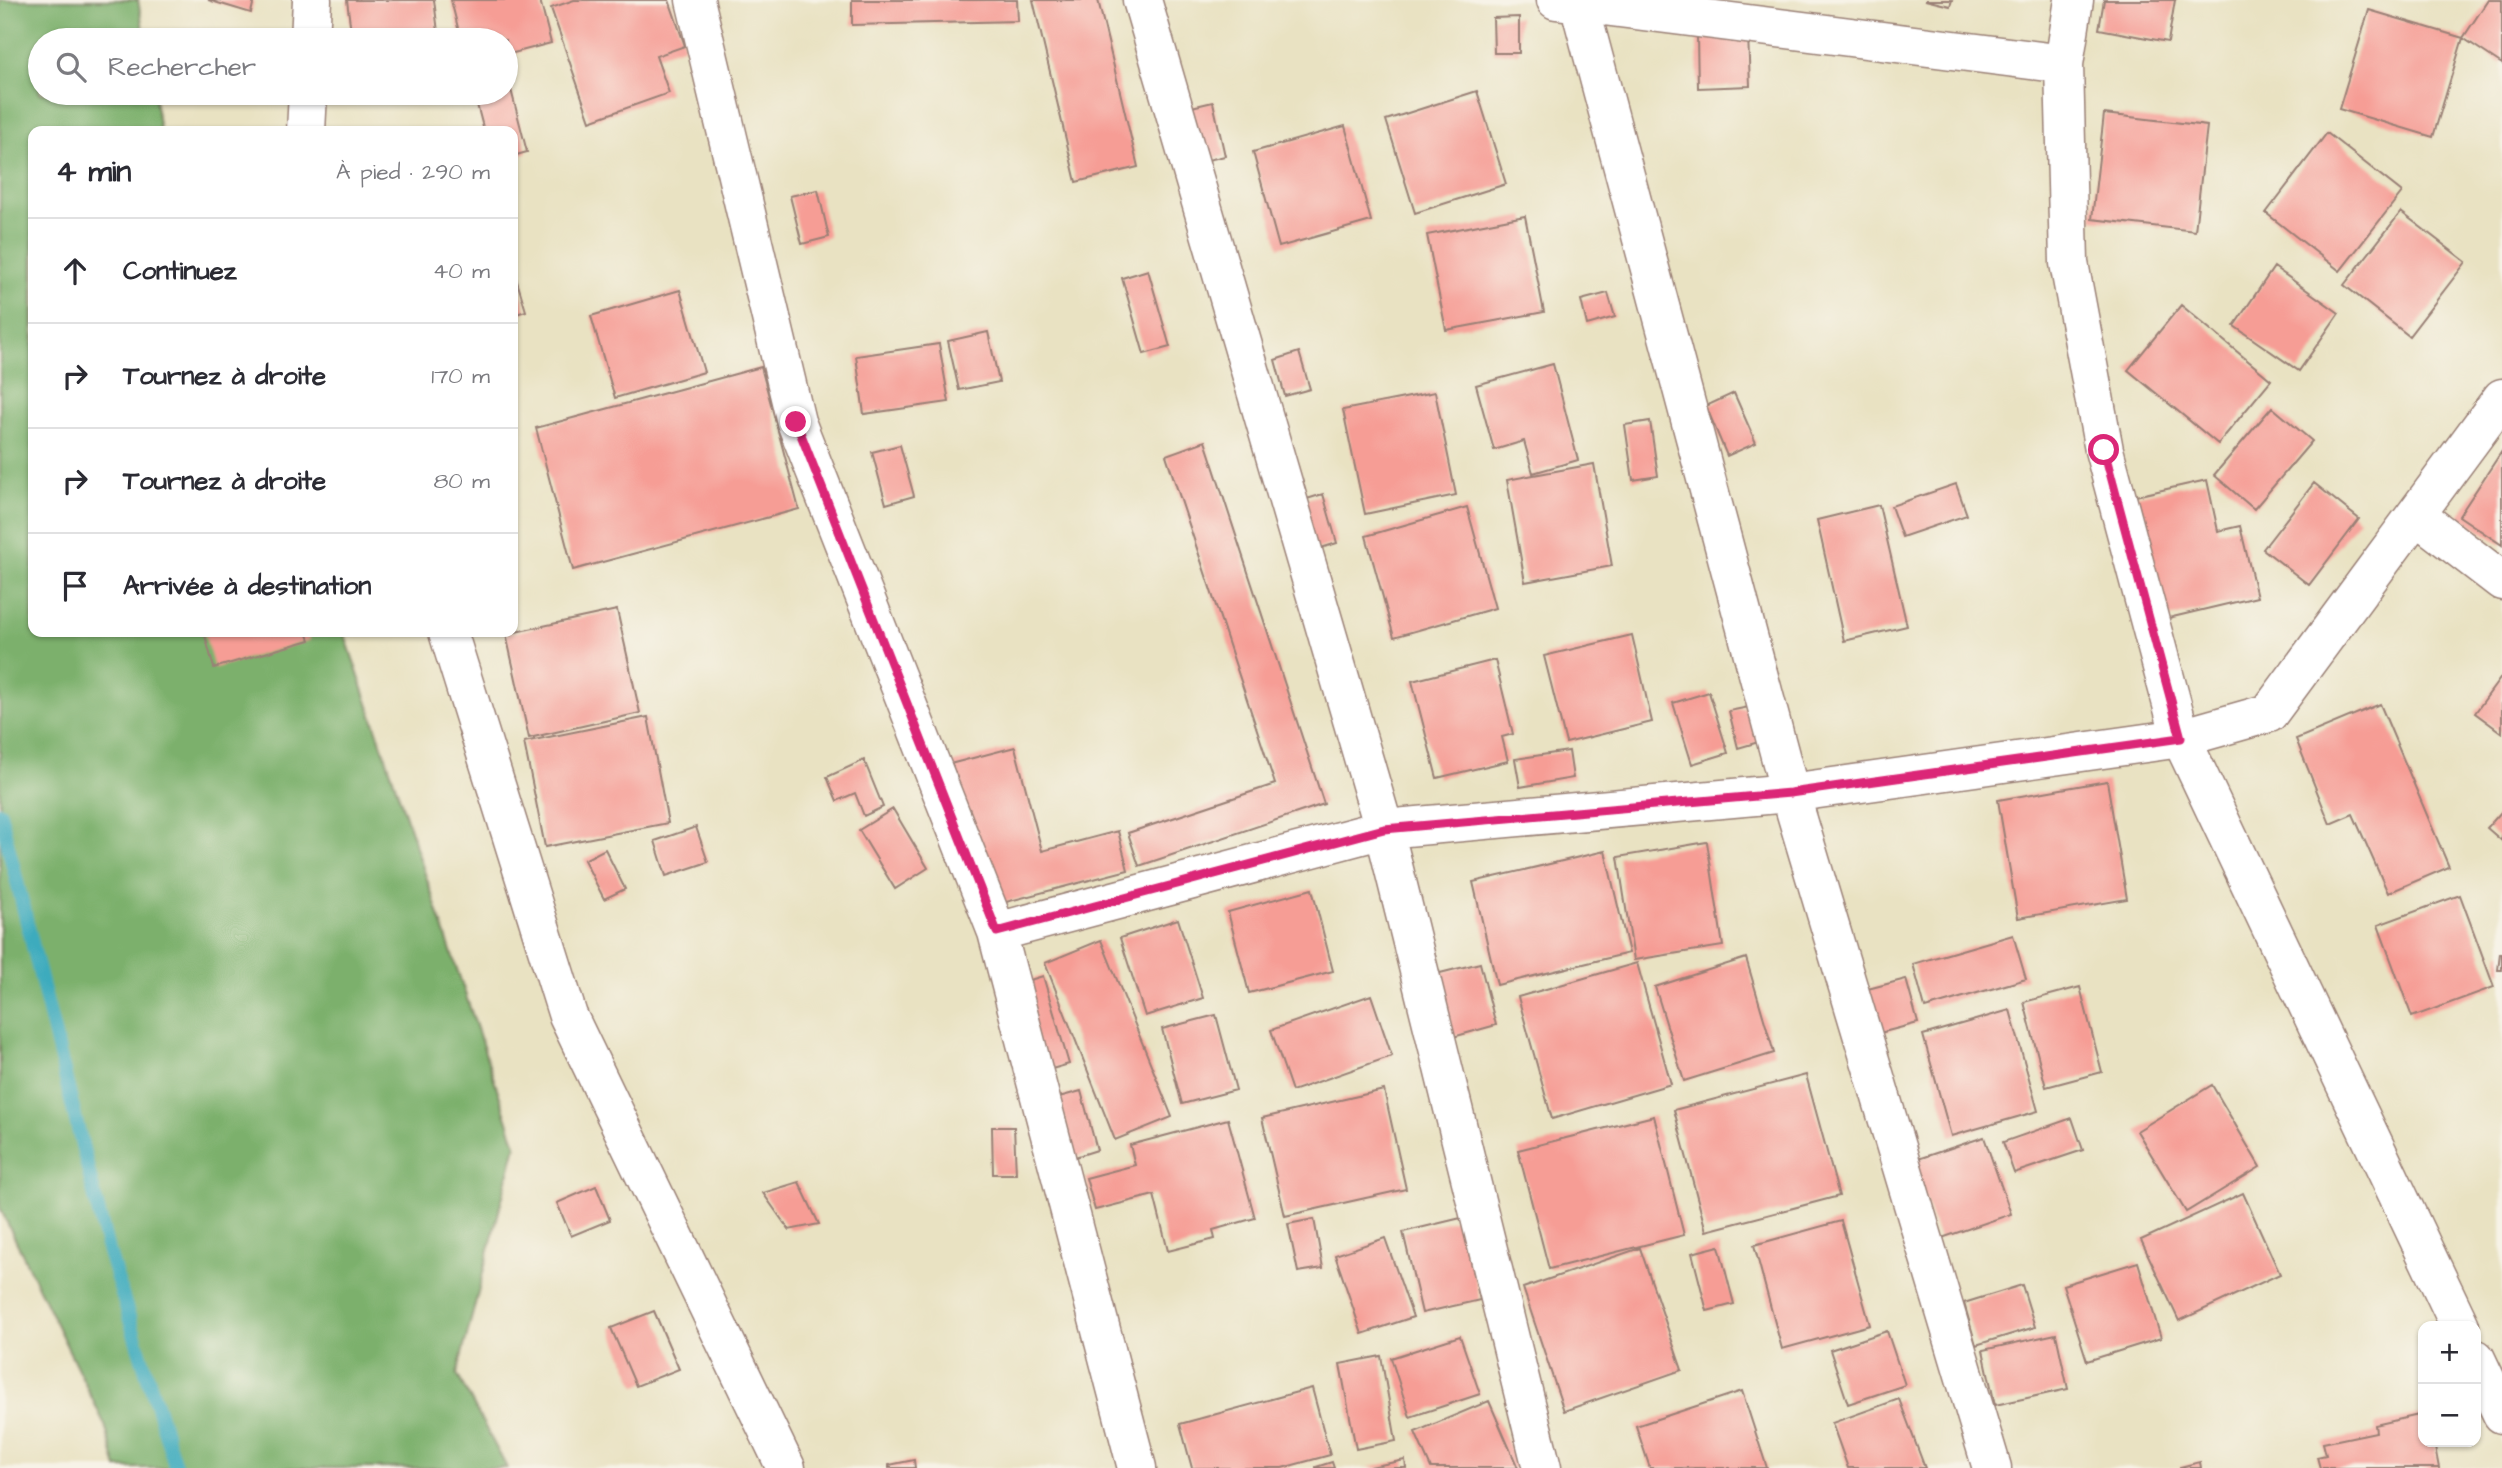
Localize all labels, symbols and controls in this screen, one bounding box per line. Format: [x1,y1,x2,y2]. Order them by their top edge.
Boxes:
search box [28,28,518,105]
icon: search [52,48,90,86]
text: Rechercher [108,49,256,85]
text: 4 min [56,151,131,193]
text: À pied · 290 m [336,156,490,188]
icon: ahead [56,252,94,290]
text: Continuez [123,253,237,289]
text: 40 m [433,255,490,287]
icon: right [56,357,94,395]
text: Tournez à droite [123,358,326,394]
text: 170 m [431,360,490,392]
route end [780,406,811,437]
route start [2088,434,2119,465]
icon: right [56,462,94,500]
text: Tournez à droite [123,463,326,499]
text: 80 m [433,465,490,497]
icon: arrive [56,567,94,605]
text: Arrivée à destination [123,568,371,604]
map controls [2418,1321,2481,1447]
button: + [2418,1321,2481,1384]
button: − [2418,1384,2481,1447]

